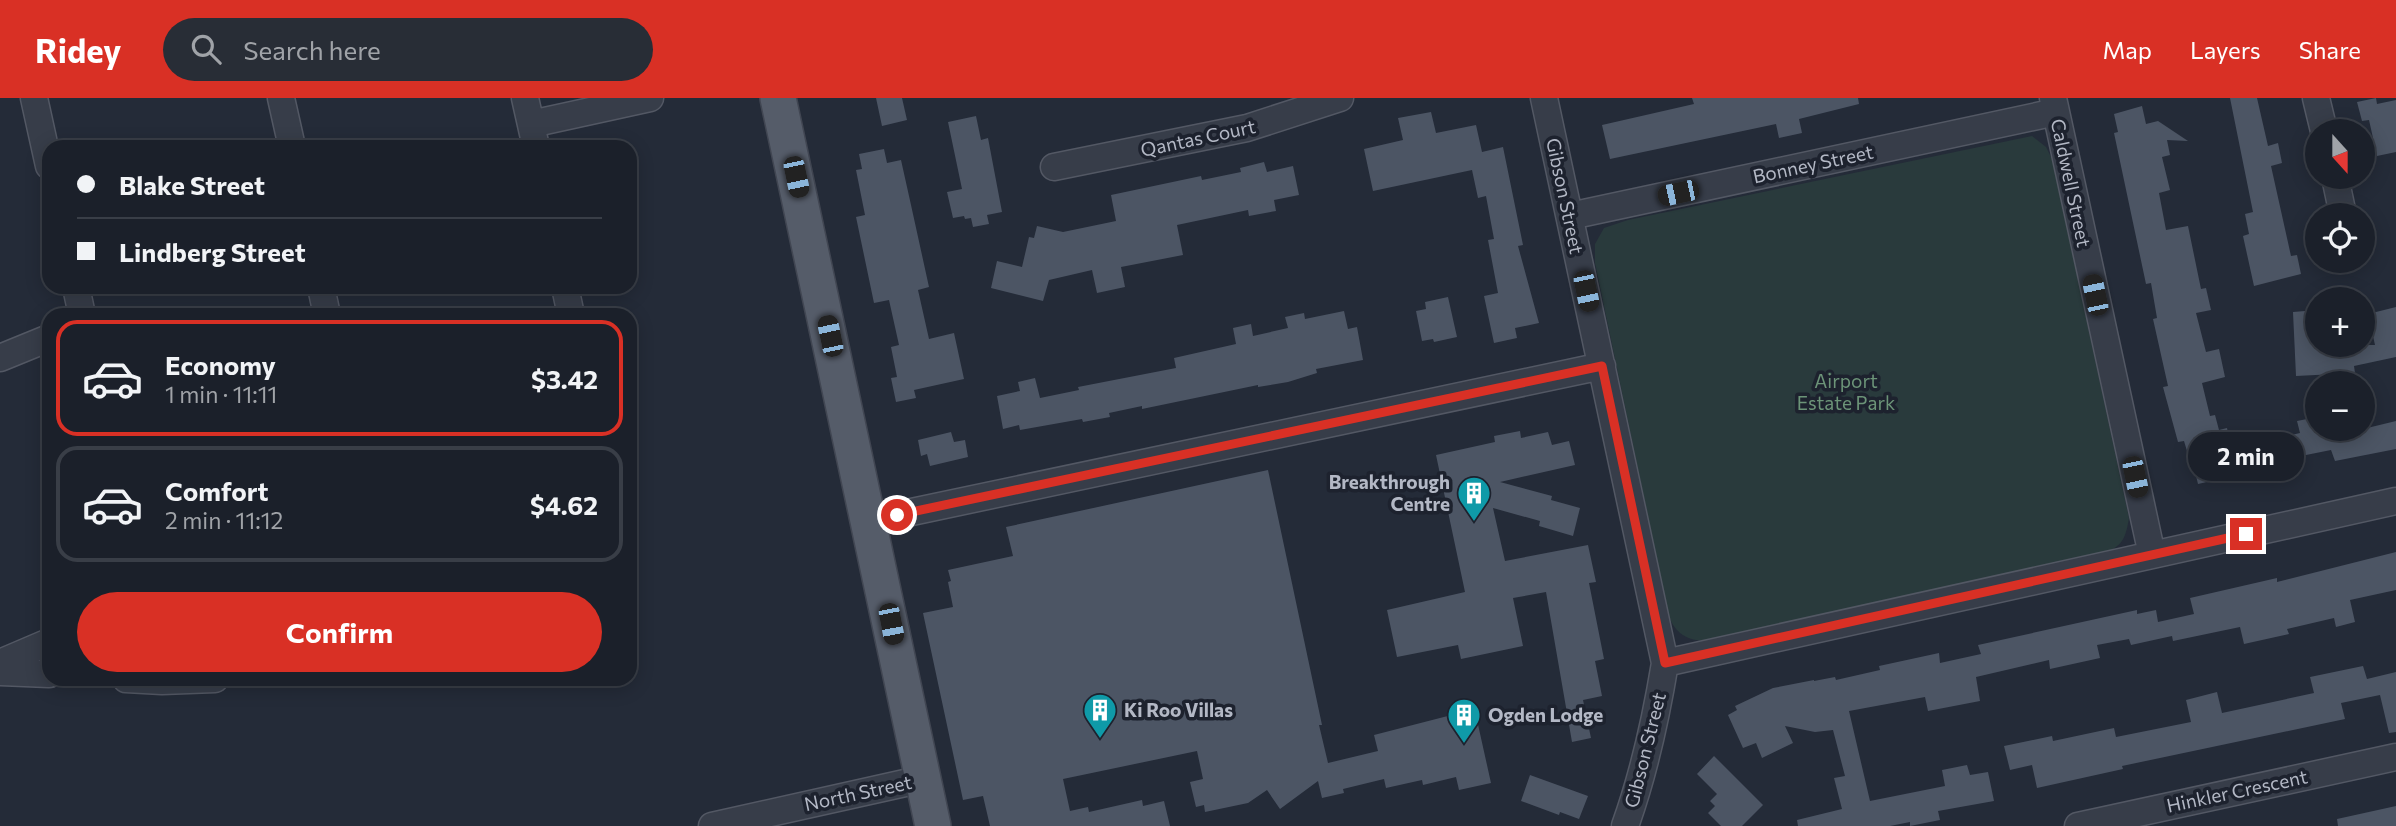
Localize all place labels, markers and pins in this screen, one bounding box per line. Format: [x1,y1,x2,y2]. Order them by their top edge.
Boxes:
place label: Breakthrough Centre [1329,470,1450,515]
building icon: Breakthrough Centre [1455,474,1493,523]
building icon: Ki Roo Villas [1081,691,1119,740]
building icon: Ogden Lodge [1445,696,1483,745]
place label: Ki Roo Villas [1124,698,1233,721]
place label: Ogden Lodge [1488,703,1603,726]

